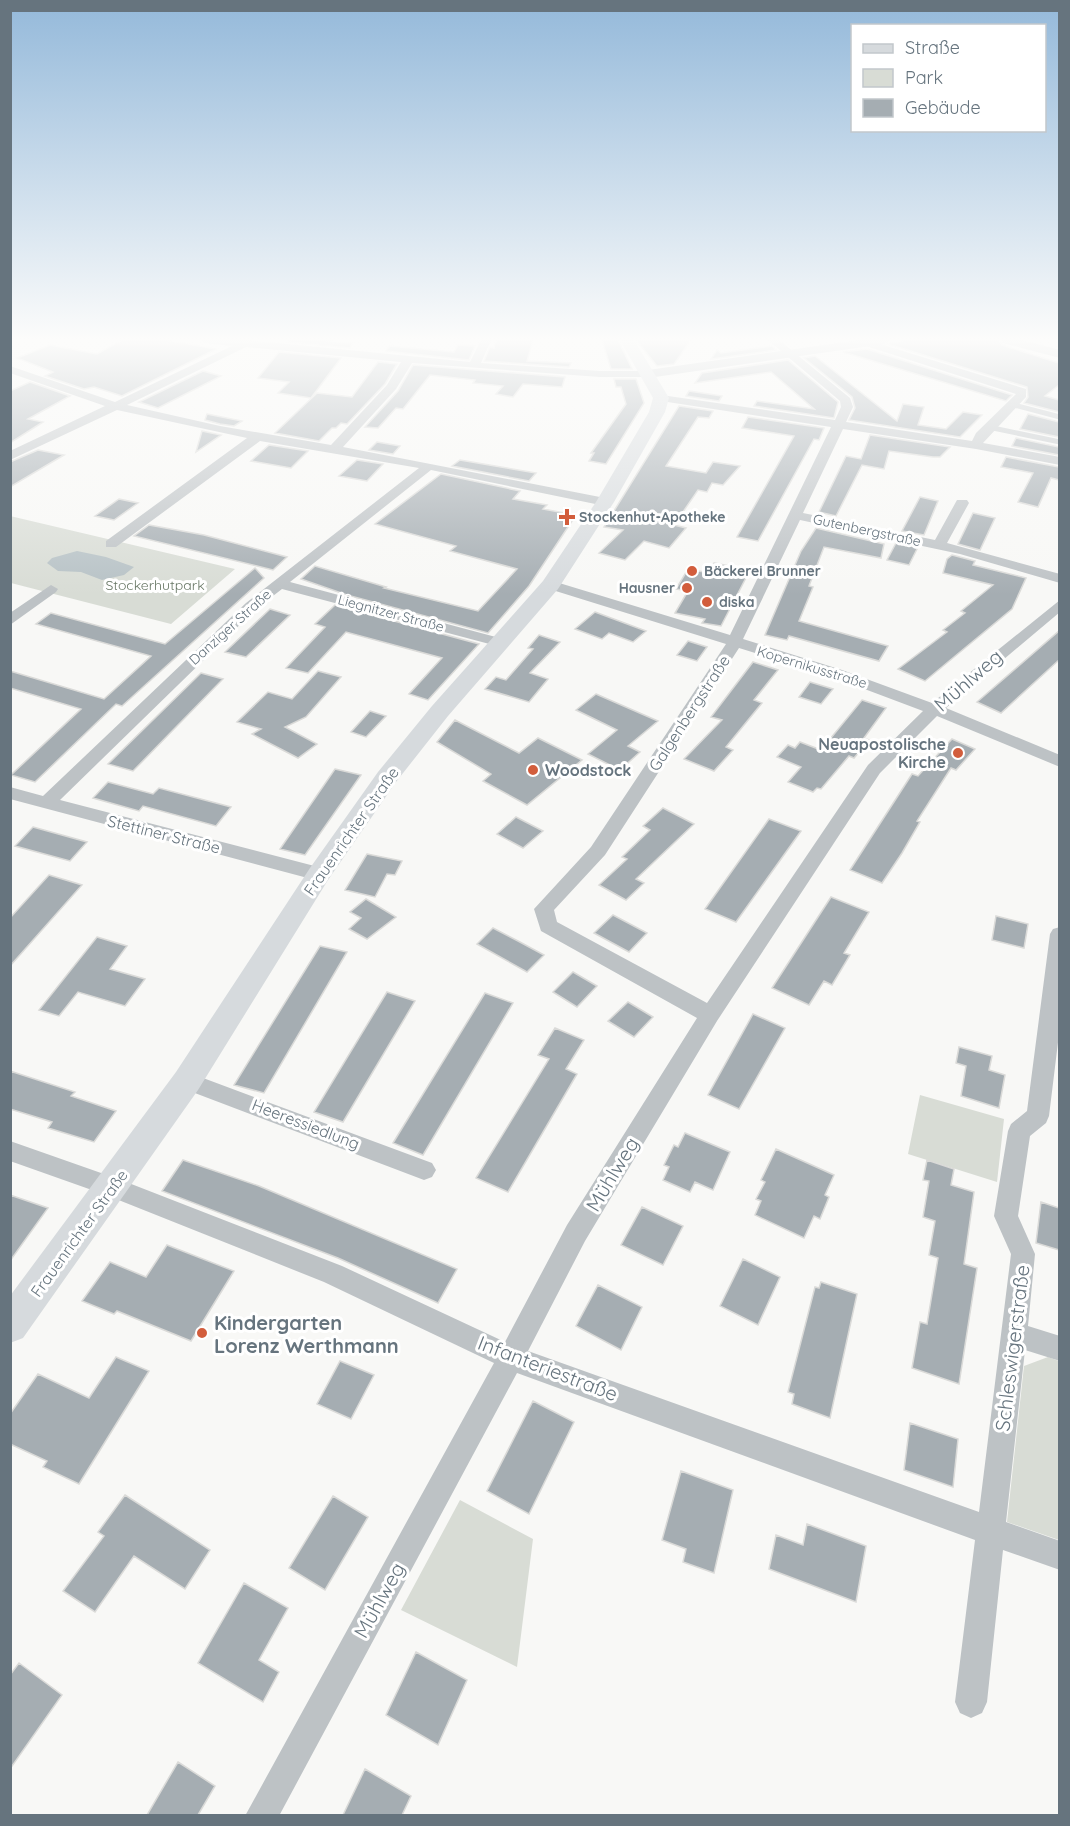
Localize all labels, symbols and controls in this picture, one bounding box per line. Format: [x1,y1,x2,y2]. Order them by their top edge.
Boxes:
legend [851,24,1046,132]
text: Straße [905,36,960,59]
text: Park [905,66,943,89]
text: Gebäude [905,96,981,119]
place label: Stockenhut-Apotheke [579,508,726,526]
marker: Stockenhut-Apotheke [560,510,574,524]
street label: Gutenbergstraße [811,510,923,550]
place label: Bäckerei Brunner [704,562,821,580]
marker: Bäckerei Brunner [685,564,699,578]
park label: Stockerhutpark [105,576,205,594]
place label: Hausner [619,579,675,597]
marker: Hausner [680,581,694,595]
street label: Danziger Straße [185,585,275,669]
street label: Liegnitzer Straße [336,590,446,636]
place label: diska [719,593,755,611]
marker: diska [700,595,714,609]
street label: Kopernikusstraße [755,642,869,692]
street label: Mühlweg [929,644,1007,716]
street label: Galgenbergstraße [644,651,734,775]
place label: Neuapostolische Kirche [818,734,946,772]
marker: Neuapostolische Kirche [951,746,965,760]
place label: Woodstock [545,760,631,780]
street label: Frauenrichter Straße [299,763,403,899]
marker: Woodstock [526,763,540,777]
street label: Stettiner Straße [106,810,222,858]
street label: Heeressiedlung [249,1094,363,1154]
street label: Mühlweg [580,1132,644,1216]
street label: Frauenrichter Straße [26,1165,132,1301]
street label: Schleswigerstraße [989,1263,1035,1433]
place label: Kindergarten Lorenz Werthmann [214,1310,399,1358]
marker: Kindergarten Lorenz Werthmann [195,1326,209,1340]
street label: Infanteriestraße [474,1330,622,1406]
street label: Mühlweg [348,1558,410,1642]

